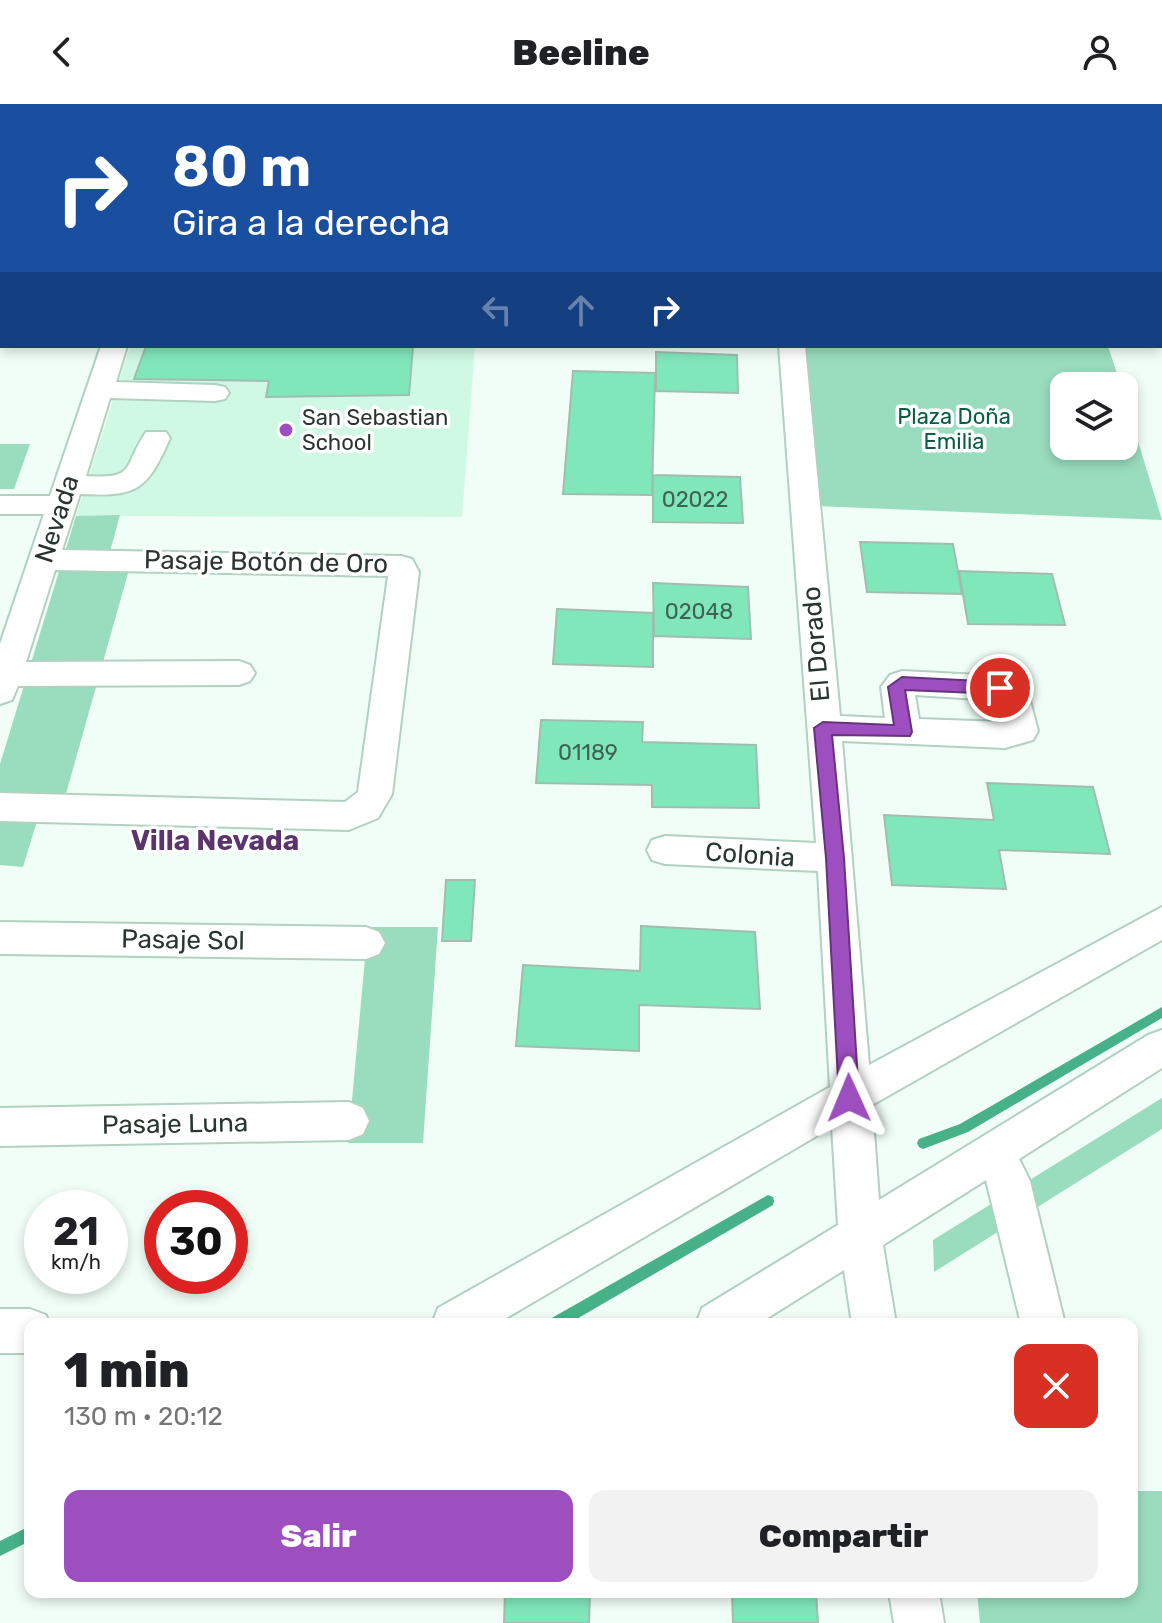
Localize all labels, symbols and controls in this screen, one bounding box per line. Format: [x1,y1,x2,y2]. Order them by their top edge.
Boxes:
icon: back [40,30,84,74]
icon: person [1078,30,1122,74]
text: Beeline [512,31,650,74]
text: 80 m [172,134,311,200]
icon: right [40,136,144,240]
text: Gira a la derecha [172,201,450,244]
icon: left [475,288,519,332]
icon: ahead [559,288,603,332]
icon: right [643,288,687,332]
map controls [1050,372,1138,460]
button: layers [1050,372,1138,460]
park label: Plaza Doña Emilia [897,403,1011,455]
place label: San Sebastian School [302,404,448,456]
marker: San Sebastian School [277,421,295,439]
street label: Nevada [28,471,86,567]
house number: 02022 [662,486,728,513]
street label: Pasaje Botón de Oro [144,544,388,580]
street label: El Dorado [796,585,836,703]
house number: 02048 [665,598,733,625]
pin [966,654,1034,722]
icon: arrive [978,666,1022,710]
house number: 01189 [558,739,618,766]
district label: Villa Nevada [131,824,299,857]
street label: Colonia [704,836,796,874]
street label: Pasaje Sol [121,923,245,957]
position arrow [807,1056,891,1140]
street label: Pasaje Luna [102,1107,248,1141]
speed limit sign: 30 [144,1190,248,1294]
text: 21 [53,1208,99,1255]
text: km/h [51,1250,101,1274]
text: 1 min [64,1342,190,1399]
button: close [1014,1344,1098,1428]
text: 130 m · 20:12 [64,1401,223,1432]
button: Salir [64,1490,573,1582]
button: Compartir [589,1490,1098,1582]

